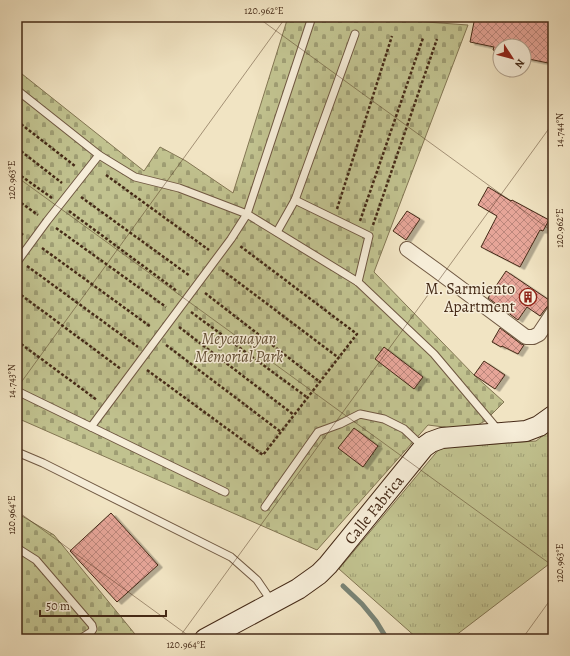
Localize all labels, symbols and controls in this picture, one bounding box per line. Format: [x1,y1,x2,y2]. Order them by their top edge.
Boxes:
text: 120.962°E [244,4,284,17]
north arrow [492,38,532,78]
text: N [511,56,528,71]
text: 14.744°N [553,113,566,147]
text: 120.963°E [5,161,18,199]
text: 120.962°E [553,208,566,248]
place label: M. Sarmiento Apartment [425,278,515,318]
building icon: M. Sarmiento Apartment [518,287,538,307]
park label: Meycauayan Memorial Park [195,328,283,368]
text: 14.743°N [5,364,18,398]
street label: Calle Fabrica [339,470,409,549]
text: 120.964°E [5,495,18,535]
text: 120.963°E [553,544,566,582]
scale bar [40,592,166,618]
text: 50 m [46,598,70,614]
text: 120.964°E [166,638,206,651]

